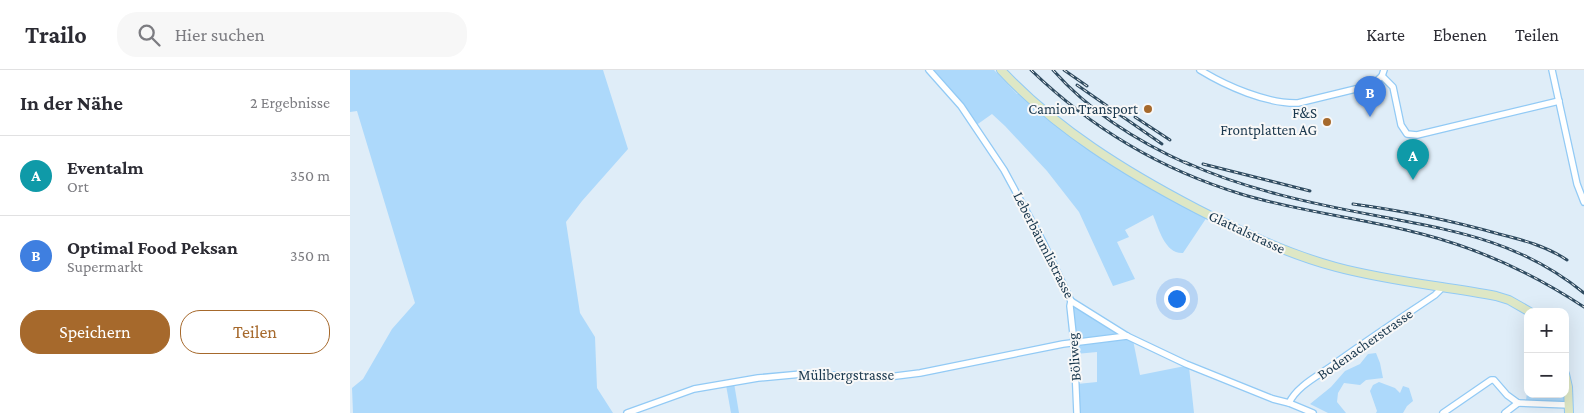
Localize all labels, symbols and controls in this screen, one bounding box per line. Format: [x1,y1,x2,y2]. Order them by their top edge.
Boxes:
search box [117,12,467,57]
text: Trailo [25,21,87,48]
icon: search [135,21,163,49]
text: Hier suchen [175,24,265,45]
text: Karte [1366,25,1405,45]
text: Ebenen [1433,25,1487,45]
text: Teilen [1515,25,1559,45]
pin: B [1354,76,1386,117]
text: In der Nähe [20,91,123,115]
text: 2 Ergebnisse [250,94,330,111]
place label: Camion Transport [1028,101,1139,118]
marker: Camion Transport [1142,103,1154,115]
place label: F&S Frontplatten AG [1220,105,1317,139]
marker: F&S Frontplatten AG [1321,116,1333,128]
pin: A [1397,139,1429,180]
text: Eventalm [67,157,144,178]
text: A [31,167,41,184]
text: 350 m [290,167,330,184]
text: Ort [67,178,89,195]
street label: Leberbäumlistrasse [1010,189,1078,301]
street label: Glattalstrasse [1206,207,1288,257]
text: Optimal Food Peksan [67,237,238,258]
text: B [31,247,41,264]
text: 350 m [290,247,330,264]
text: Supermarkt [67,258,143,275]
your location [1164,286,1190,312]
street label: Bodenacherstrasse [1314,305,1416,383]
map controls [1524,308,1569,398]
button: + [1524,308,1569,353]
button: Speichern [20,310,170,354]
button: Teilen [180,310,330,354]
street label: Böliweg [1064,332,1085,382]
button: − [1524,353,1569,398]
street label: Mülibergstrasse [798,367,894,384]

